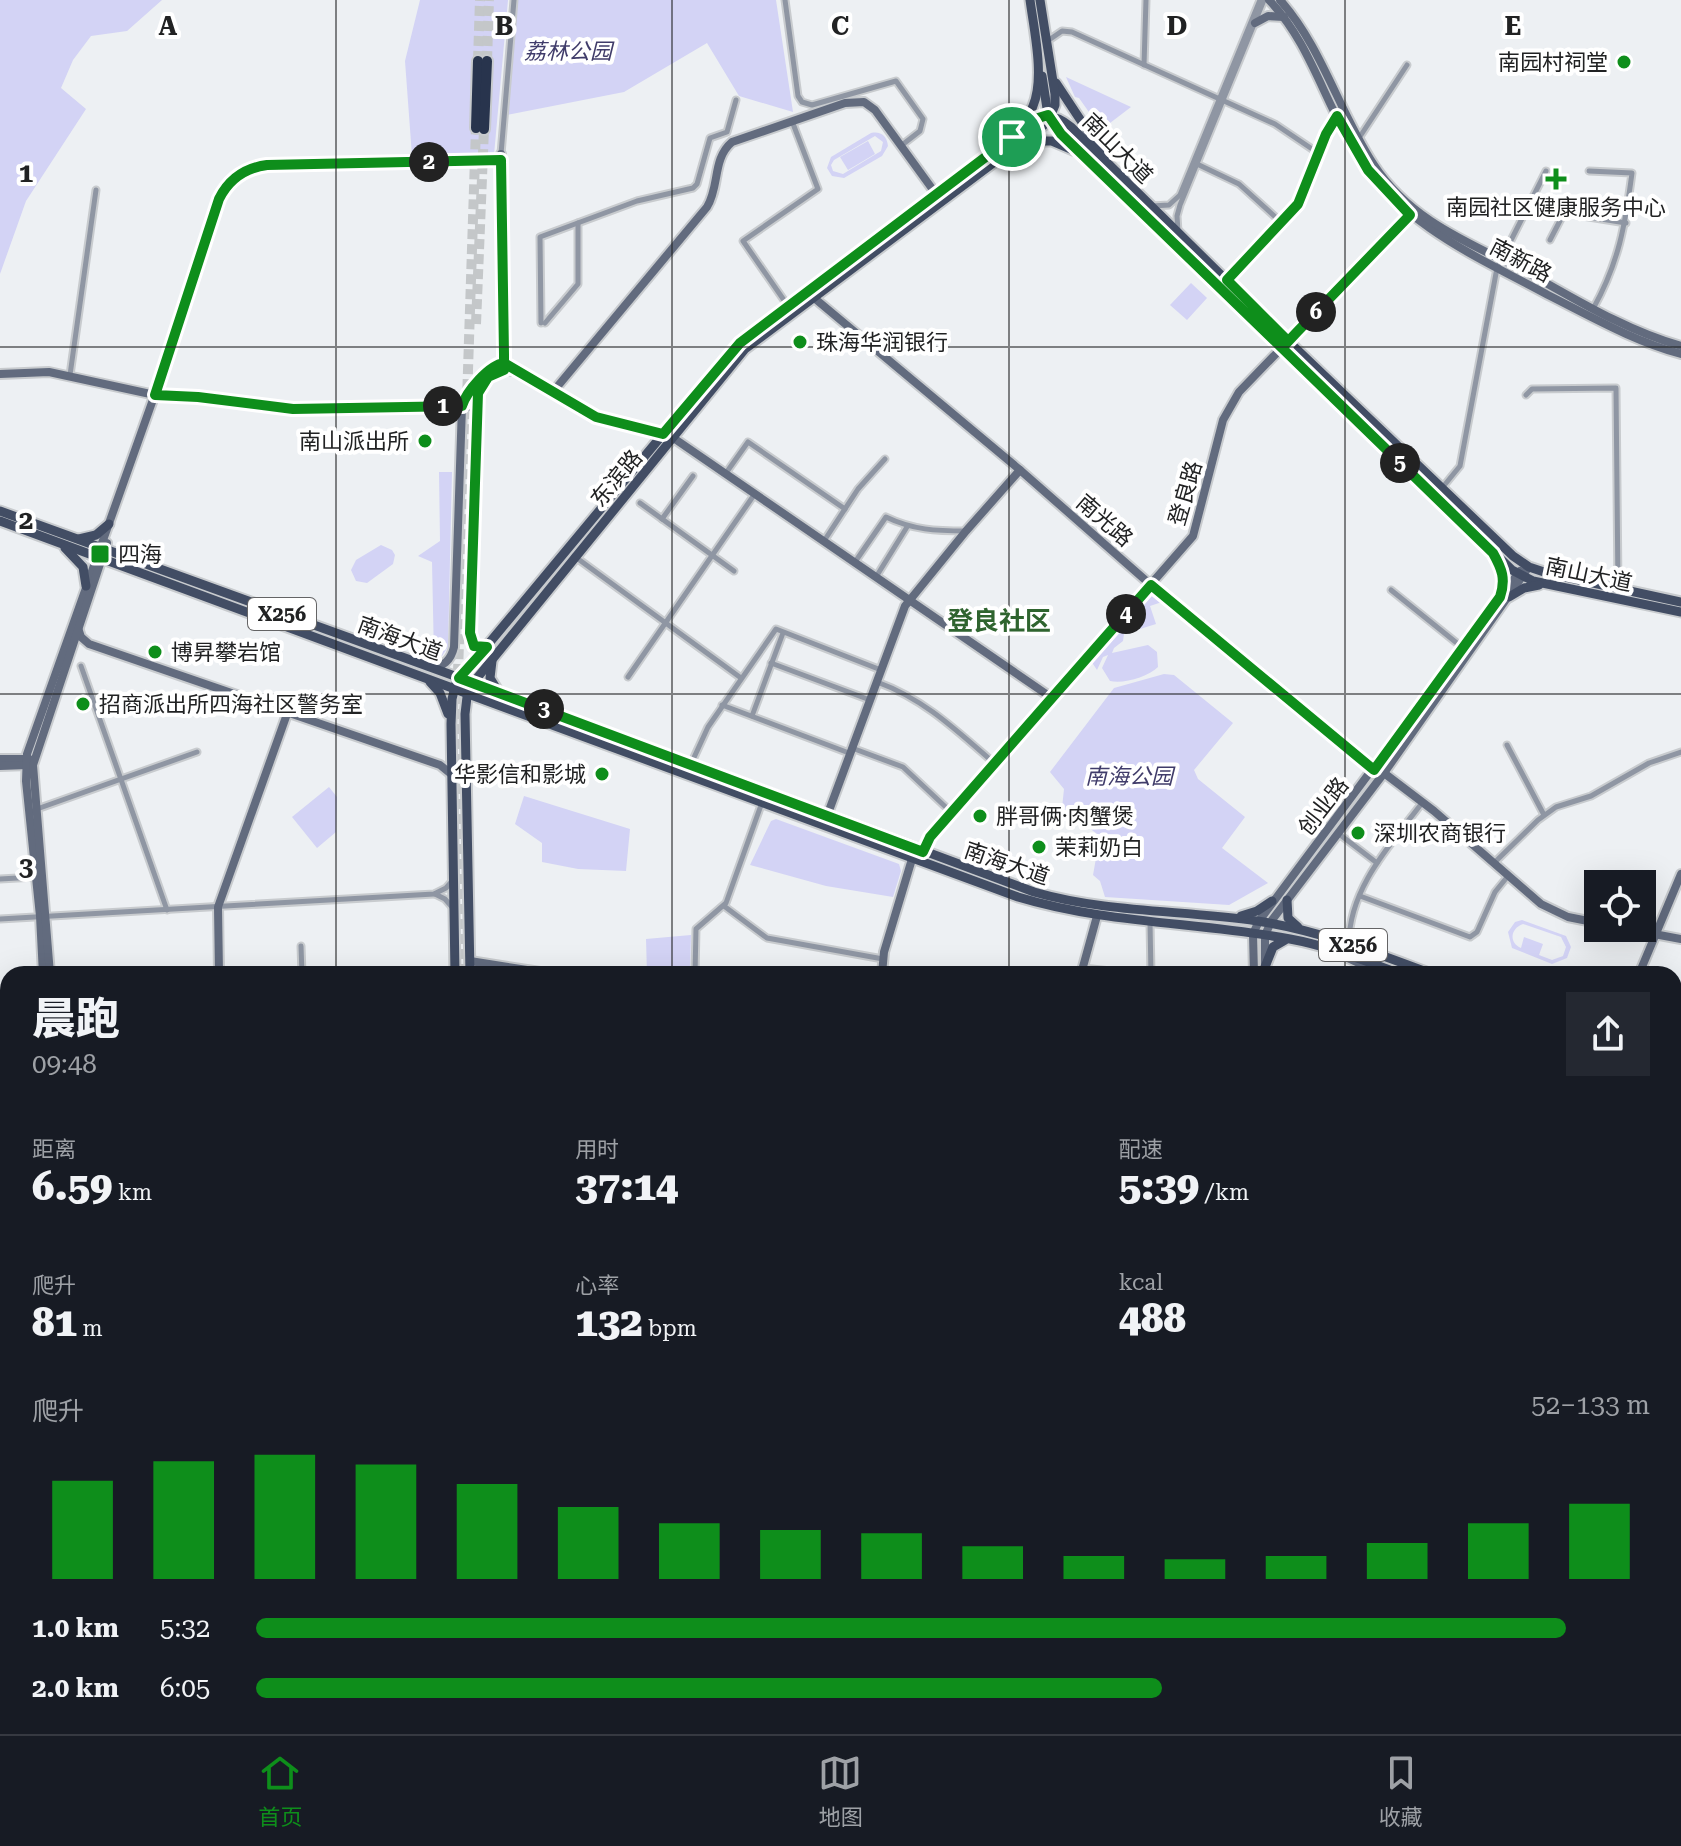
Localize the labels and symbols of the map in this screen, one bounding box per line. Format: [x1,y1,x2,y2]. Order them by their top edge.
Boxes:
text: A [159,11,178,41]
text: B [495,11,513,41]
text: C [831,11,849,41]
text: D [1167,11,1187,41]
text: E [1505,11,1521,41]
park label: 荔林公园 [524,39,615,64]
place label: 南园村祠堂 [1498,50,1608,75]
marker: 南园村祠堂 [1615,53,1633,71]
pin [978,103,1046,171]
street label: 南山大道 [1078,108,1158,188]
pin: 2 [409,142,449,182]
text: 1 [19,158,33,188]
marker: 南园社区健康服务中心 [1545,168,1567,190]
place label: 南园社区健康服务中心 [1446,195,1666,220]
street label: 南新路 [1486,234,1556,287]
pin: 6 [1296,292,1336,332]
place label: 珠海华润银行 [816,330,948,355]
marker: 珠海华润银行 [791,333,809,351]
pin: 1 [423,386,463,426]
place label: 南山派出所 [299,429,409,454]
marker: 南山派出所 [416,432,434,450]
pin: 5 [1380,443,1420,483]
street label: 东滨路 [586,445,647,512]
street label: 登良路 [1164,458,1207,528]
street label: 南光路 [1072,489,1138,551]
text: 2 [19,505,33,535]
place label: 四海 [118,542,162,567]
marker: 四海 [89,543,111,565]
street label: 南山大道 [1543,553,1635,596]
pin: 4 [1106,594,1146,634]
road number: X256 [248,598,316,630]
district label: 登良社区 [947,606,1051,636]
street label: 南海大道 [354,612,445,665]
place label: 博昇攀岩馆 [171,640,281,665]
marker: 博昇攀岩馆 [146,643,164,661]
pin: 3 [524,689,564,729]
place label: 招商派出所四海社区警务室 [99,692,363,717]
marker: 招商派出所四海社区警务室 [74,695,92,713]
place label: 华影信和影城 [454,762,586,787]
park label: 南海公园 [1085,764,1176,789]
marker: 华影信和影城 [593,765,611,783]
street label: 创业路 [1293,773,1354,840]
place label: 胖哥俩·肉蟹煲 [996,804,1134,829]
marker: 胖哥俩·肉蟹煲 [971,807,989,825]
place label: 深圳农商银行 [1374,821,1506,846]
marker: 深圳农商银行 [1349,824,1367,842]
place label: 茉莉奶白 [1055,835,1143,860]
street label: 南海大道 [961,837,1053,890]
marker: 茉莉奶白 [1030,838,1048,856]
text: 3 [19,852,33,882]
road number: X256 [1319,929,1387,961]

